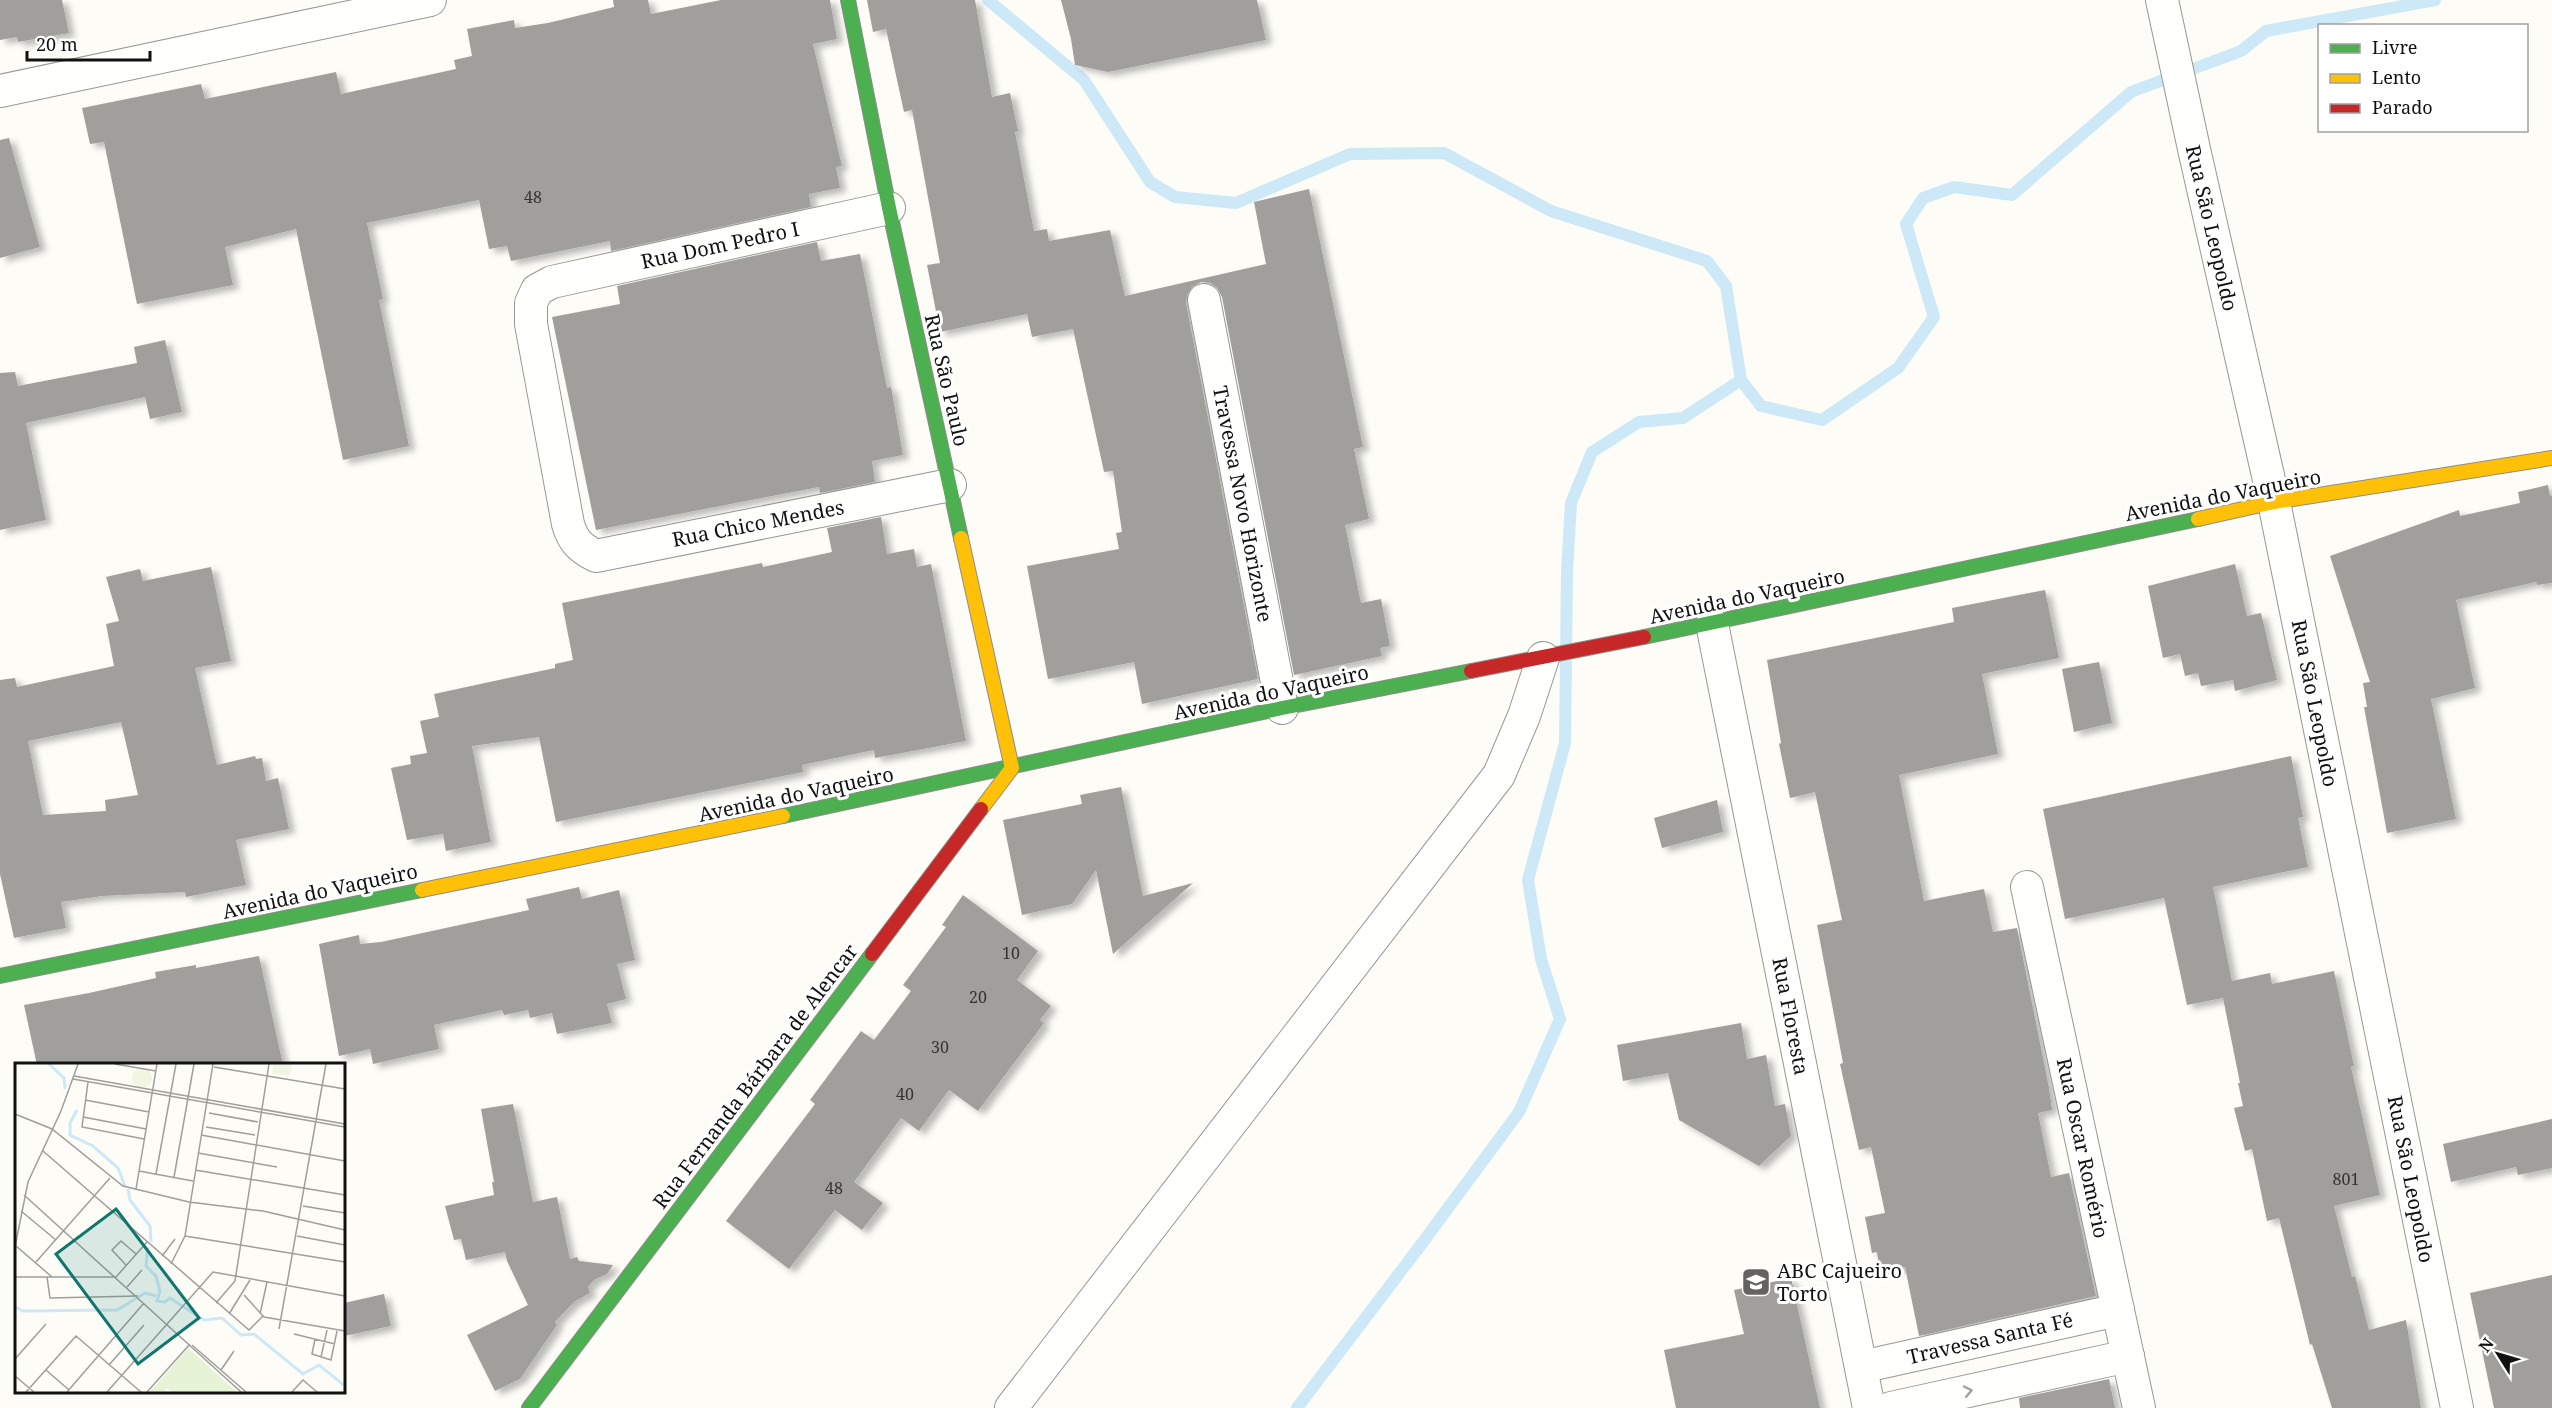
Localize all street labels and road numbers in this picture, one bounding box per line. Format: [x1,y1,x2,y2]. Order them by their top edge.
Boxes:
street label: Rua São Leopoldo [2180,142,2244,314]
street label: Rua Dom Pedro I [638,215,802,275]
street label: Rua São Paulo [919,311,975,449]
street label: Travessa Novo Horizonte [1207,384,1279,624]
street label: Avenida do Vaqueiro [2123,463,2323,527]
street label: Rua Chico Mendes [670,493,846,553]
street label: Avenida do Vaqueiro [1647,562,1847,630]
street label: Rua São Leopoldo [2286,617,2344,789]
street label: Avenida do Vaqueiro [1171,658,1371,726]
street label: Avenida do Vaqueiro [696,760,896,828]
street label: Avenida do Vaqueiro [220,857,420,925]
street label: Rua Fernanda Bárbara de Alencar [647,938,864,1214]
street label: Rua Floresta [1766,955,1816,1077]
street label: Rua Oscar Romério [2051,1055,2115,1241]
street label: Rua São Leopoldo [2382,1093,2440,1265]
street label: Travessa Santa Fé [1904,1306,2076,1370]

